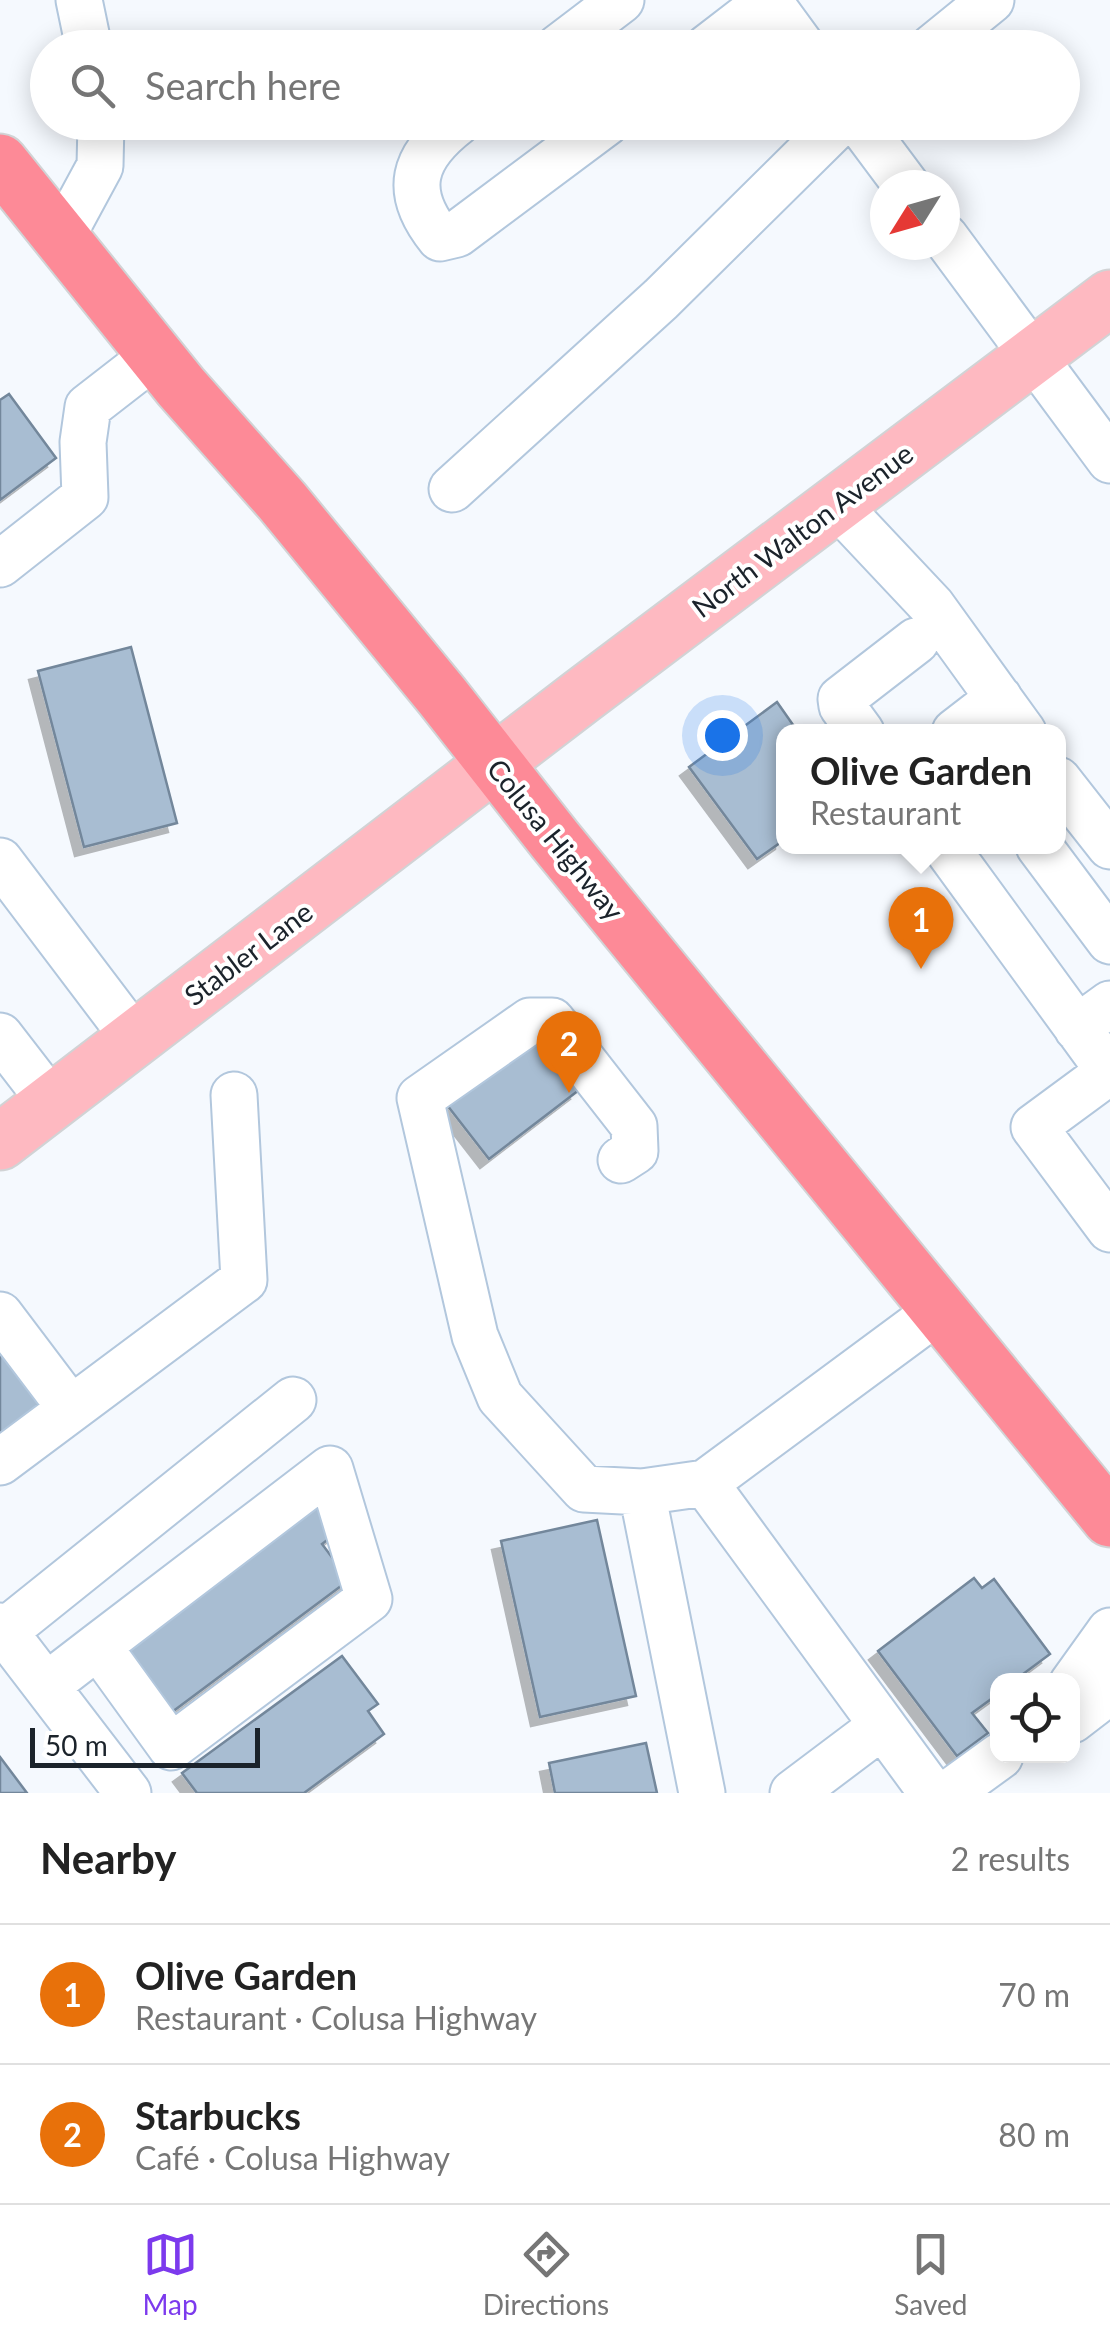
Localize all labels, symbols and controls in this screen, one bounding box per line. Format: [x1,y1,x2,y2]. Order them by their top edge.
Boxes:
search box [30,30,1080,140]
icon: search [65,58,120,113]
text: Search here [145,62,341,108]
north arrow [870,170,960,260]
street label: North Walton Avenue [685,436,919,624]
your location [697,710,748,761]
popup [776,724,1066,854]
text: Olive Garden [810,747,1032,793]
street label: Colusa Highway [481,752,632,927]
text: Restaurant [810,793,961,832]
pin: 1 [888,886,954,969]
street label: Stabler Lane [177,894,319,1012]
pin: 2 [536,1010,602,1093]
map controls [990,1673,1080,1763]
button: locate [990,1673,1080,1763]
scale bar [30,1723,260,1768]
text: 50 m [45,1728,108,1762]
text: Nearby [40,1833,177,1883]
text: 2 results [951,1839,1070,1878]
text: Olive Garden [135,1952,357,1998]
text: 1 [63,1975,82,2014]
text: 70 m [998,1975,1070,2014]
text: Restaurant · Colusa Highway [135,1998,537,2037]
text: Starbucks [135,2092,301,2138]
text: 2 [63,2115,82,2154]
text: 80 m [998,2115,1070,2154]
text: Café · Colusa Highway [135,2138,450,2177]
tab: Map [143,2227,198,2321]
tab: Directions [483,2227,609,2321]
tab: Saved [894,2227,967,2321]

